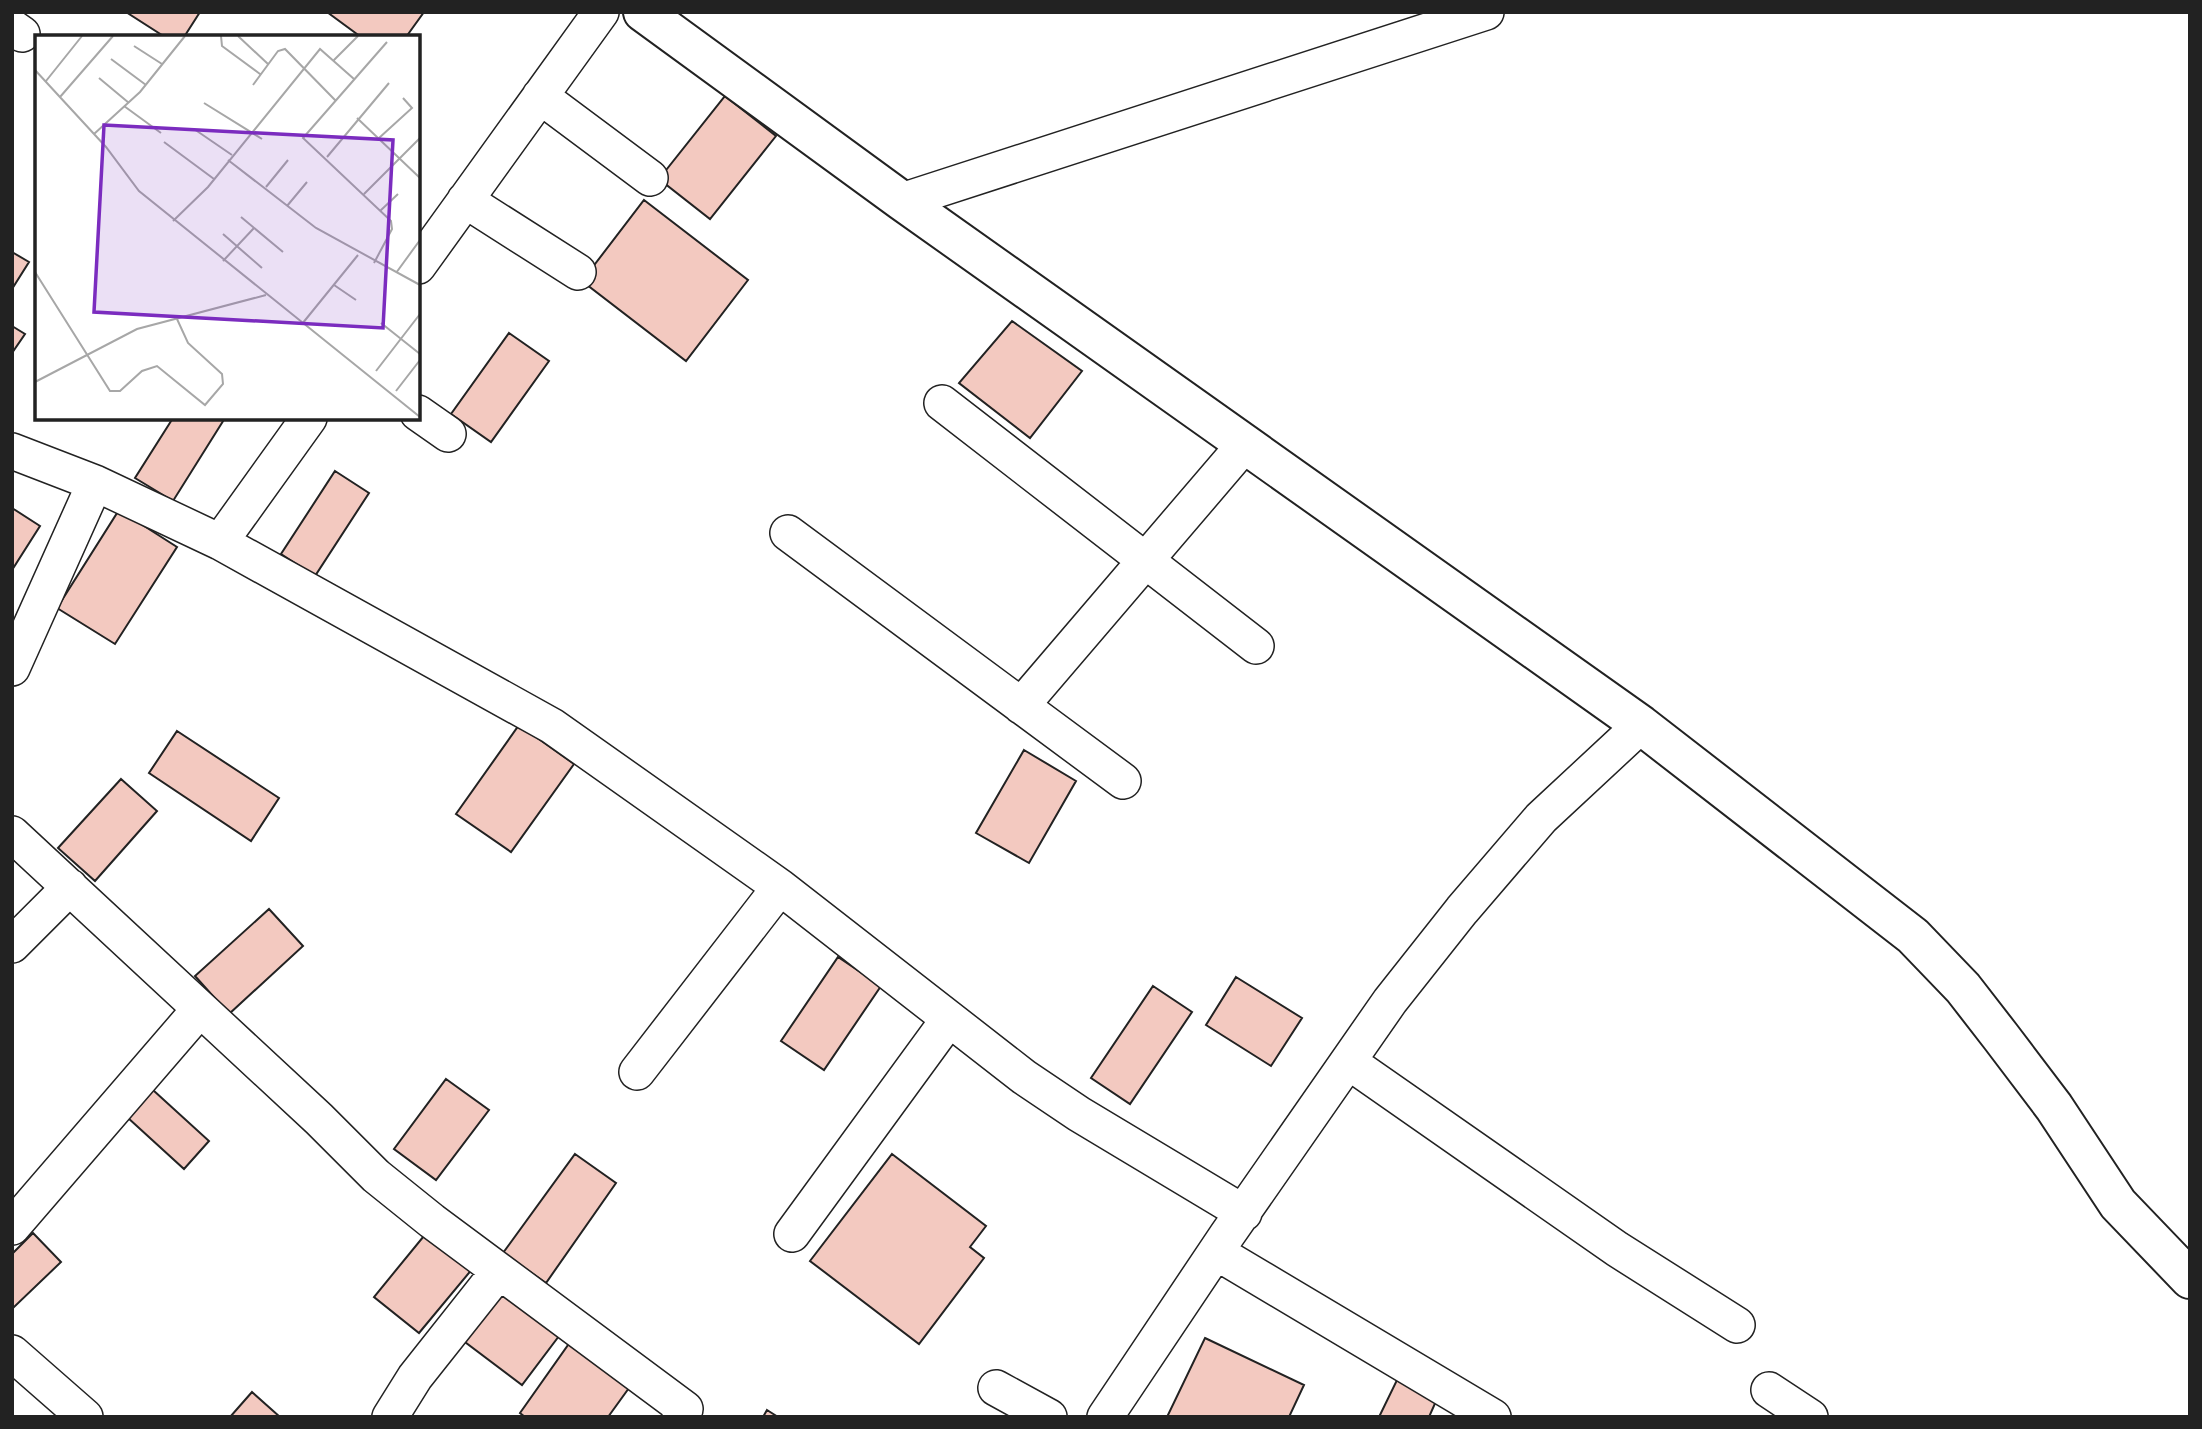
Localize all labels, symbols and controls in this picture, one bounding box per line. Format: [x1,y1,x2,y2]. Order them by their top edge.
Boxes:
inset map [35,35,420,420]

